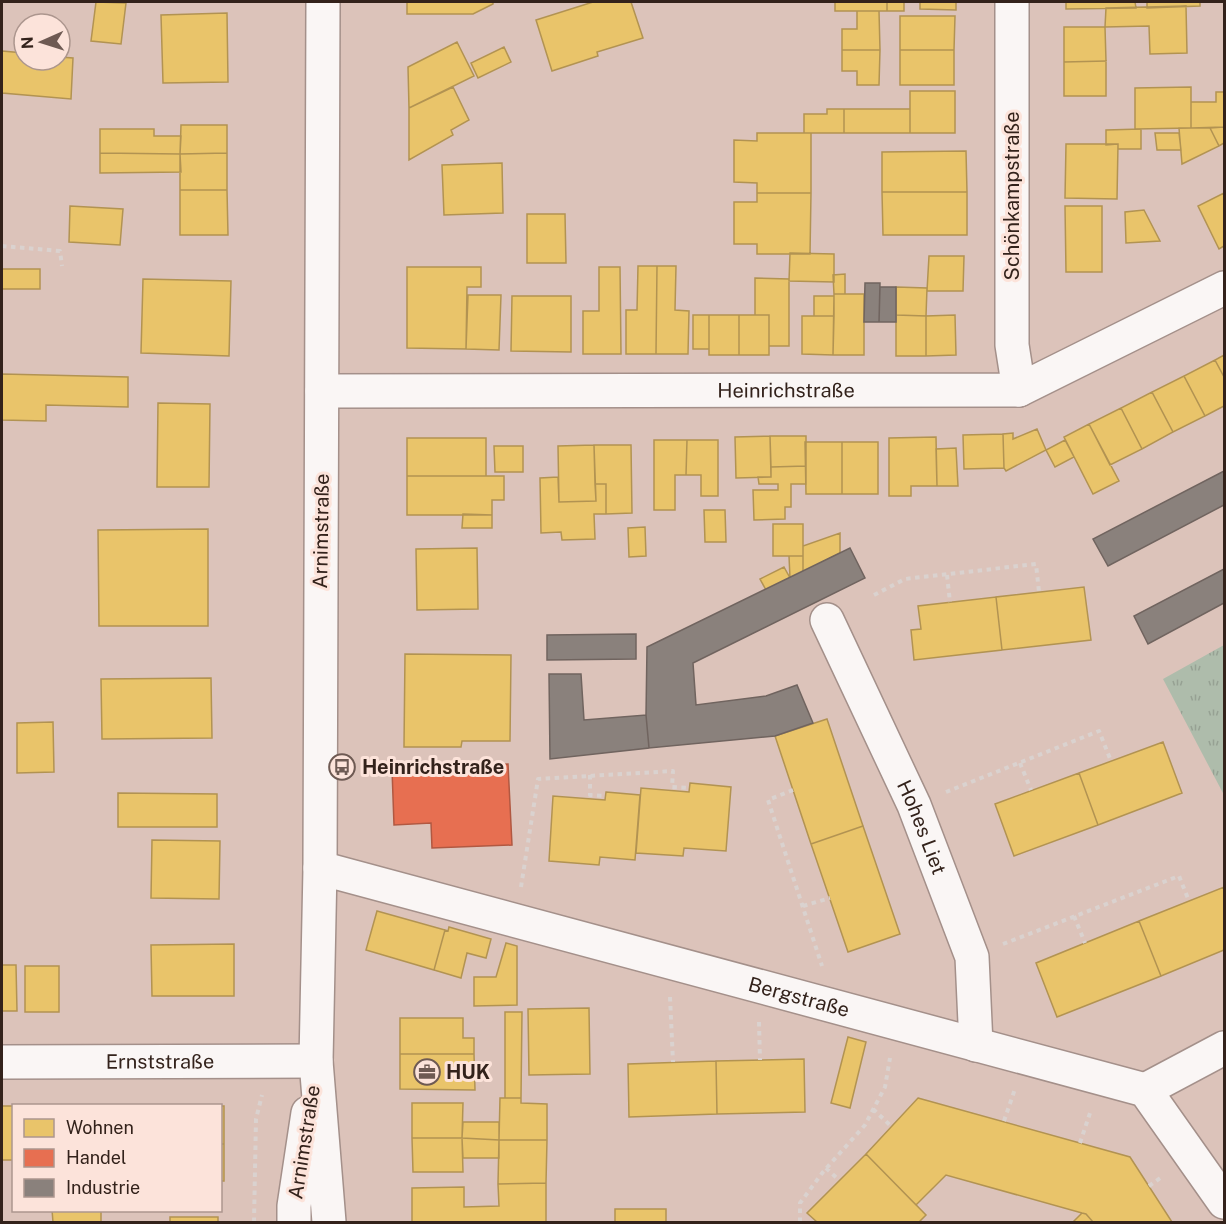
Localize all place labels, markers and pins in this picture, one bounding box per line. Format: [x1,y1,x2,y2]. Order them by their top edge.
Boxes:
bus stop icon: Heinrichstraße [327,752,357,782]
place label: Heinrichstraße [362,755,504,779]
office icon: HUK [412,1057,442,1087]
place label: HUK [446,1060,490,1084]

